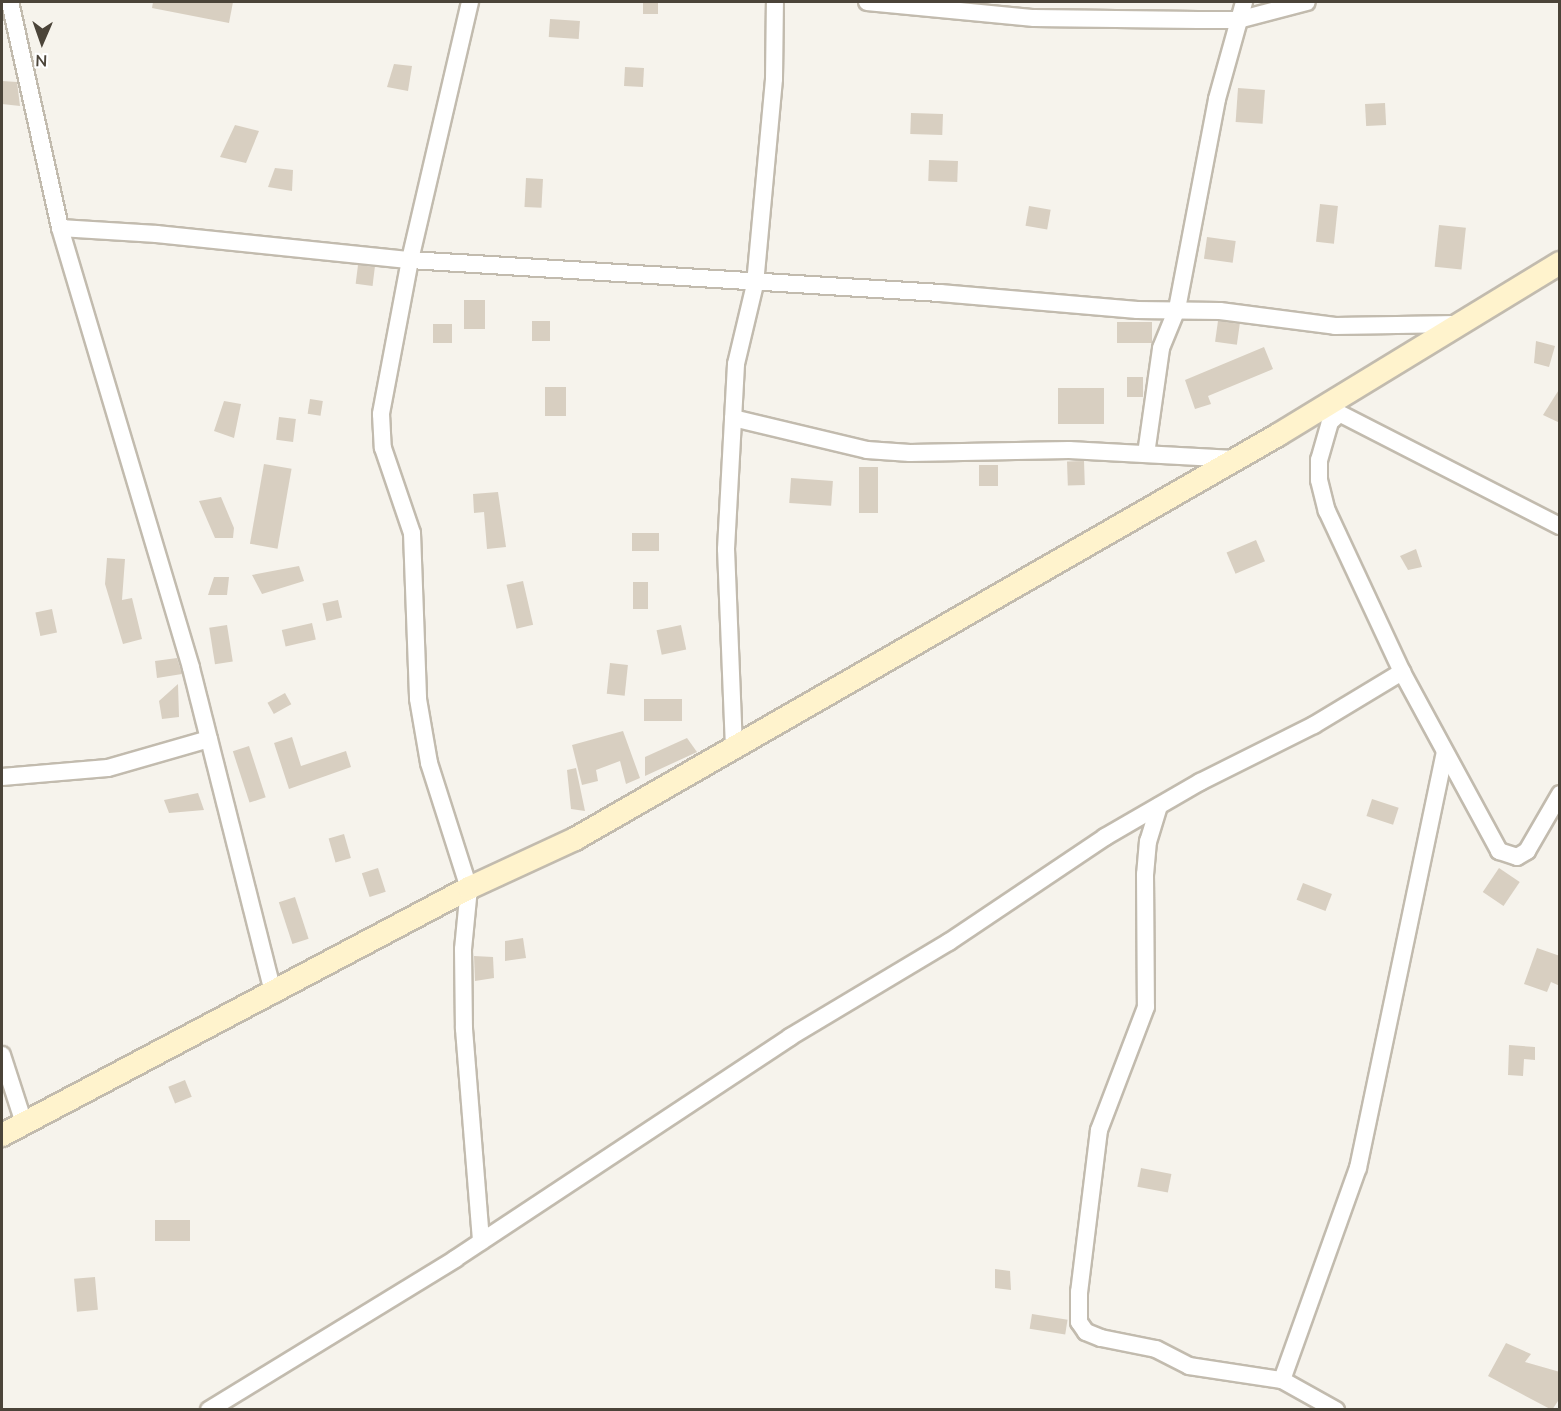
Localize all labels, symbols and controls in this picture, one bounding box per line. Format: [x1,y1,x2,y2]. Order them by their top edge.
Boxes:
north arrow [12,12,72,72]
text: N [35,49,48,71]

